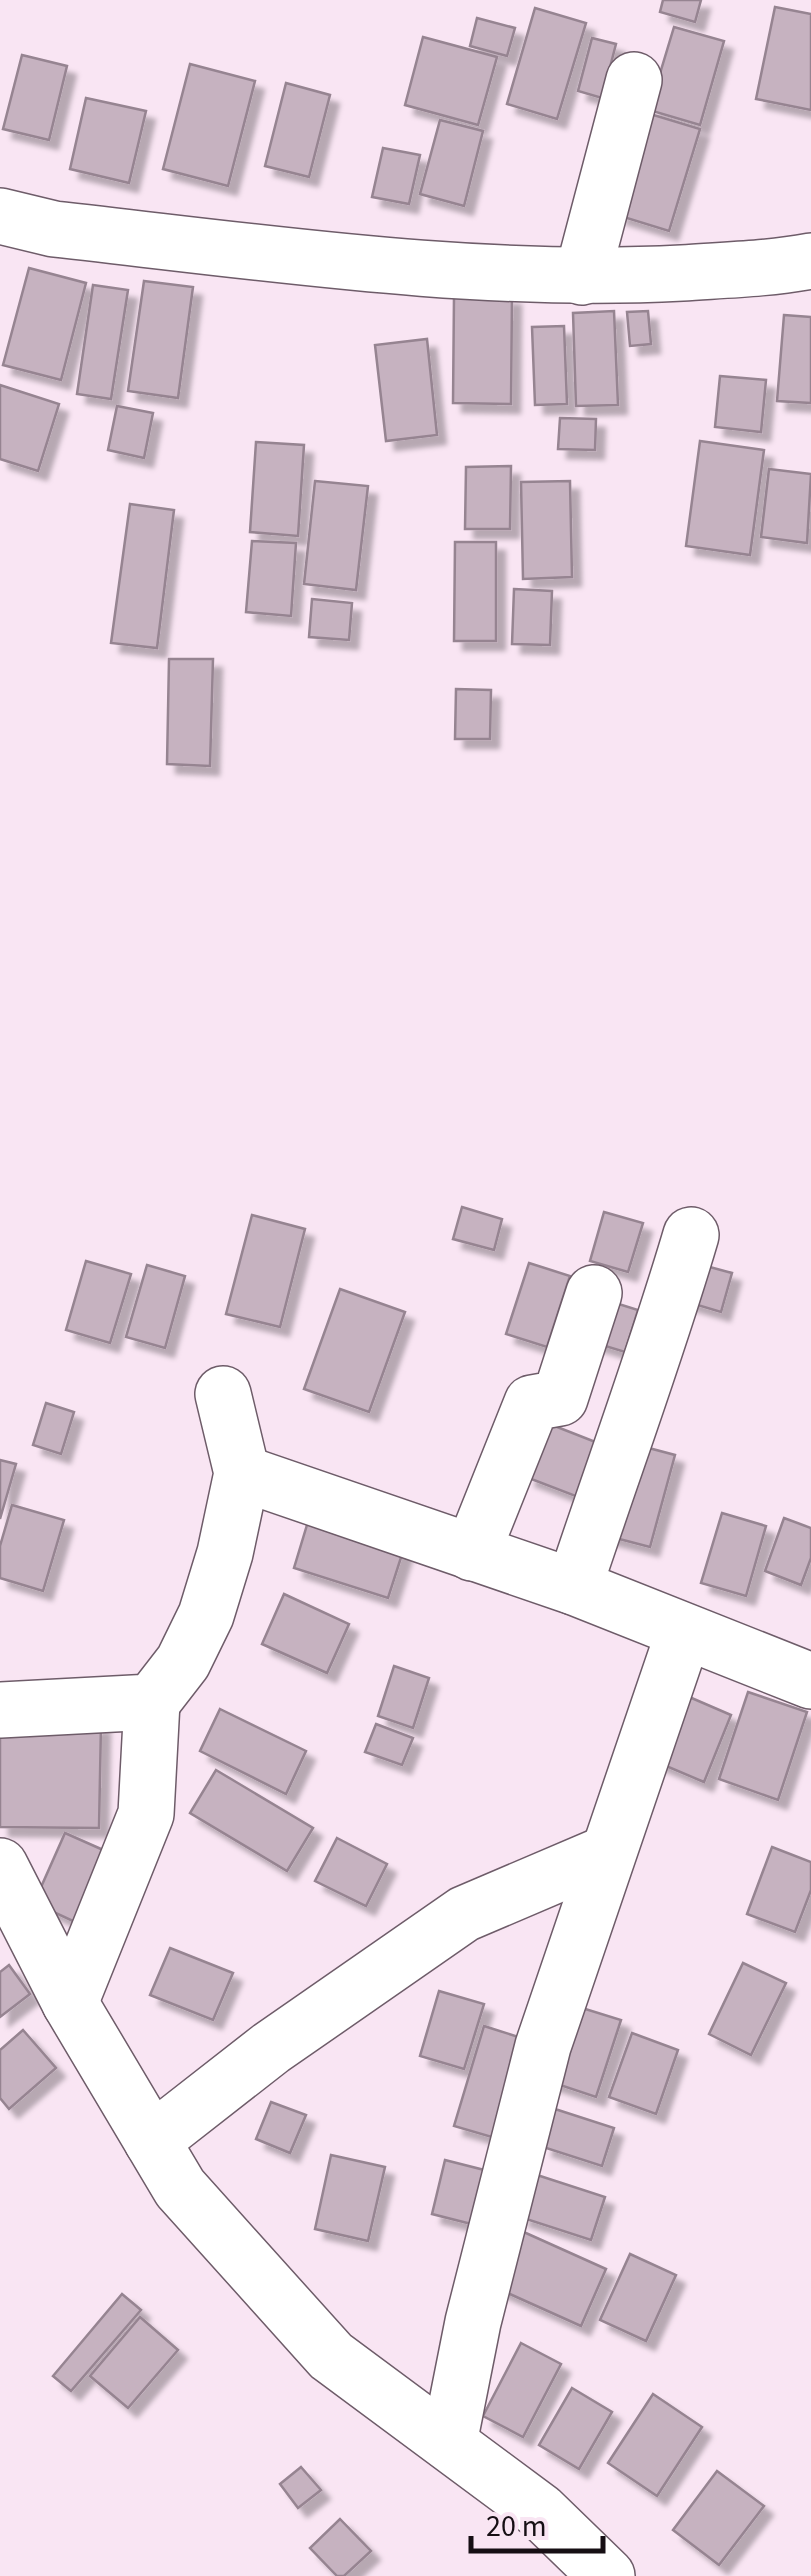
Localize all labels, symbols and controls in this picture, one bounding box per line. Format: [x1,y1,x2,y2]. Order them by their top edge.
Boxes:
scale bar [471,2491,604,2553]
text: 20 m [486,2505,547,2548]

